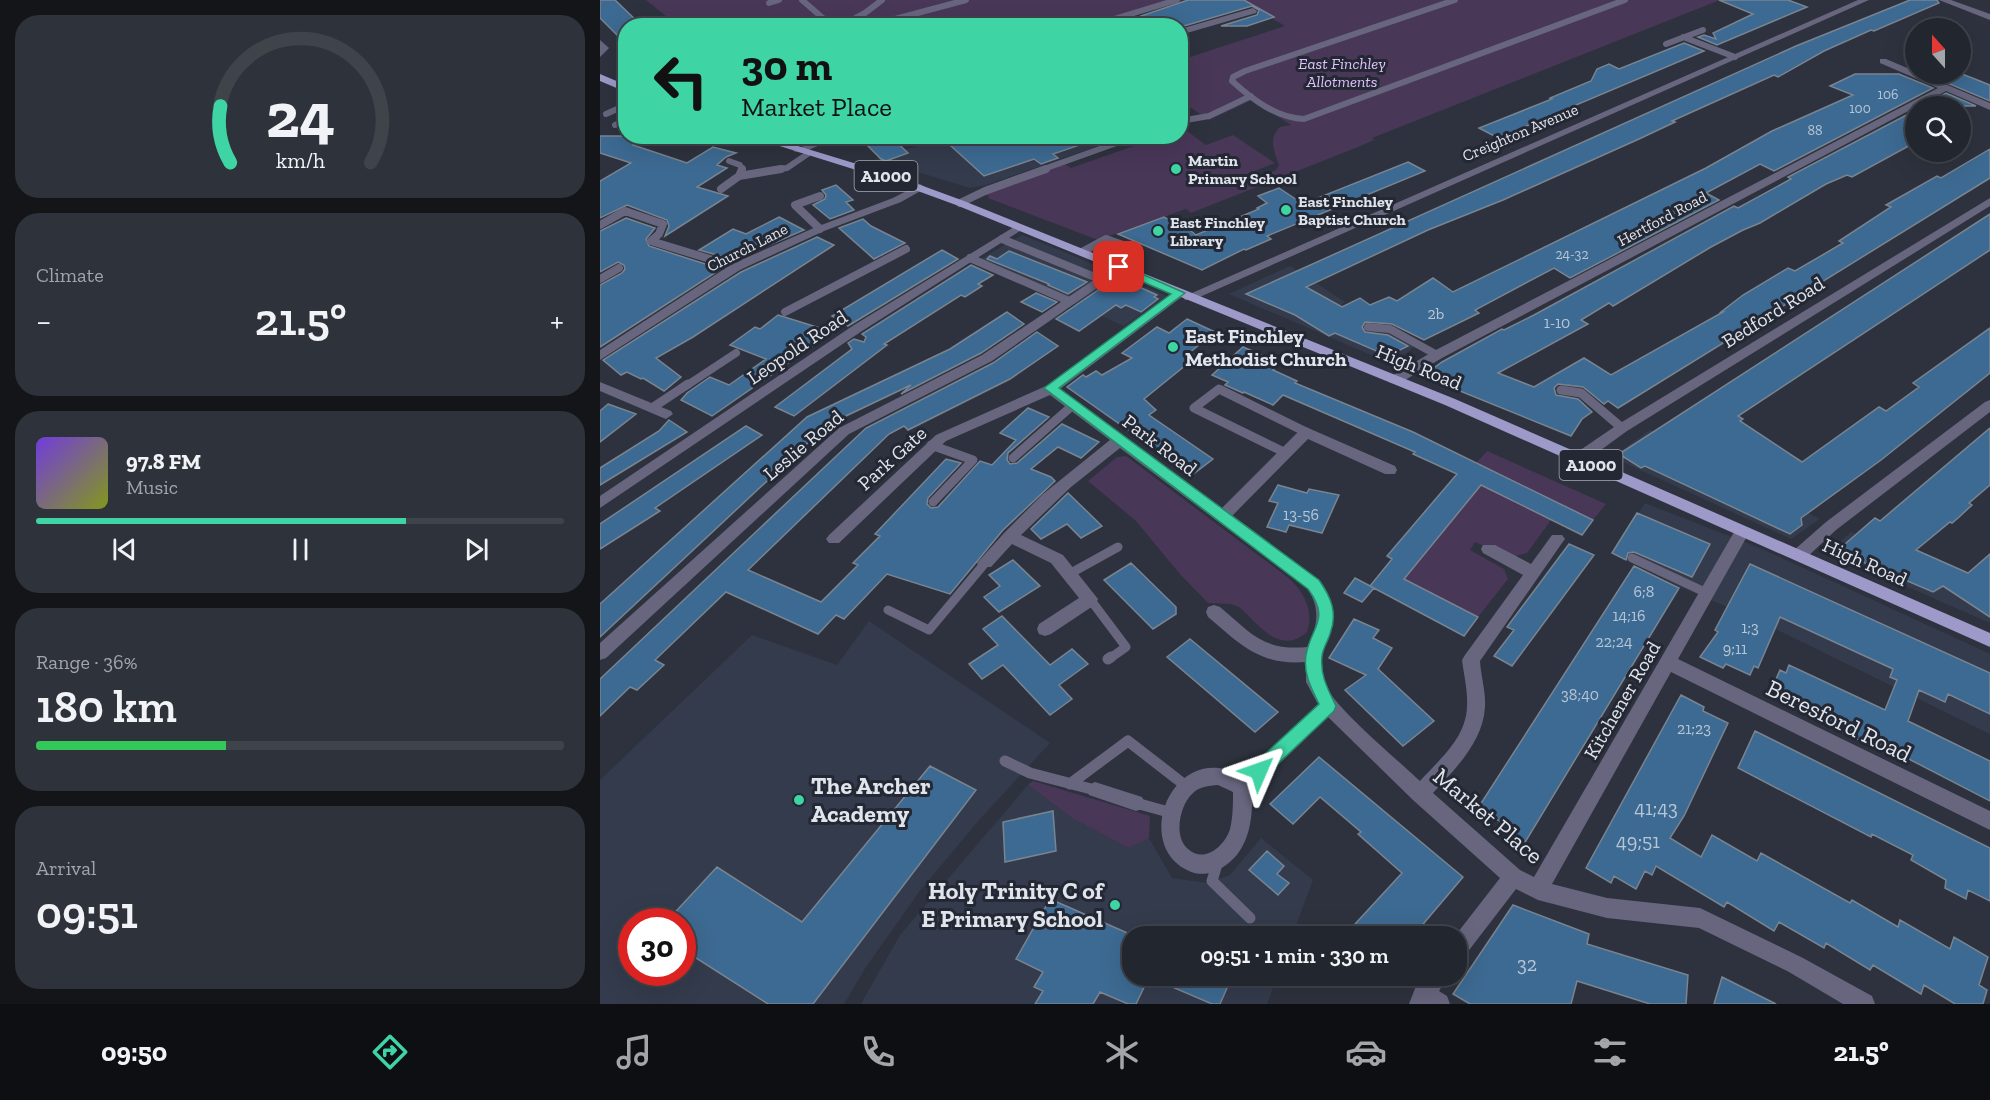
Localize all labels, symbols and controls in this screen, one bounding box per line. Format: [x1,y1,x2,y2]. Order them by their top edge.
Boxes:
north arrow [1905,18,1971,84]
map controls [1905,18,1971,162]
text: 30 m [741,40,832,91]
icon: left [642,42,720,120]
park label: East Finchley Allotments [1298,54,1386,91]
text: 24 [265,79,335,154]
house number: 106 [1878,86,1898,103]
text: Market Place [741,91,892,123]
button: search [1905,96,1971,162]
street label: Creighton Avenue [1459,100,1581,165]
house number: 100 [1849,100,1871,117]
house number: 88 [1807,122,1823,139]
text: km/h [276,149,324,174]
place label: Martin Primary School [1188,151,1297,188]
road number: A1000 [854,161,918,191]
marker: Martin Primary School [1169,162,1183,176]
street label: Hertford Road [1614,187,1710,250]
place label: East Finchley Baptist Church [1298,192,1407,229]
marker: East Finchley Baptist Church [1279,203,1293,217]
place label: East Finchley Library [1170,213,1265,250]
street label: Church Lane [704,219,791,276]
marker: East Finchley Library [1151,224,1165,238]
pin [1093,241,1144,292]
house number: 24-32 [1555,246,1589,263]
icon: arrive [1102,250,1135,283]
text: Climate [36,263,104,287]
street label: Bedford Road [1718,271,1829,353]
text: 21.5° [255,293,347,347]
text: − [36,301,51,340]
text: + [550,301,564,340]
house number: 2b [1428,304,1444,323]
street label: Leopold Road [742,305,852,389]
house number: 1-10 [1544,313,1570,332]
place label: East Finchley Methodist Church [1185,324,1347,371]
street label: High Road [1373,339,1465,395]
marker: East Finchley Methodist Church [1166,340,1180,354]
street label: Leslie Road [758,405,848,485]
street label: Park Road [1118,409,1202,481]
street label: Park Gate [853,421,931,495]
text: 97.8 FM [126,448,201,475]
road number: A1000 [1560,450,1622,480]
text: Music [126,475,178,499]
house number: 13-56 [1283,505,1319,524]
icon: previous [108,533,141,566]
icon: pause [284,533,317,566]
icon: next [460,533,493,566]
street label: High Road [1819,533,1911,591]
house number: 6;8 [1634,582,1654,601]
house number: 14;16 [1612,606,1646,625]
house number: 1;3 [1741,618,1759,637]
house number: 22;24 [1595,632,1633,651]
street label: Kitchener Road [1579,637,1665,763]
house number: 9;11 [1723,639,1747,658]
text: Range · 36% [36,650,137,674]
street label: Beresford Road [1762,673,1916,768]
text: 180 km [36,680,177,734]
house number: 38;40 [1561,685,1599,704]
house number: 21;23 [1677,719,1711,738]
position arrow [1227,739,1291,803]
street label: Market Place [1428,761,1549,870]
place label: The Archer Academy [811,771,931,828]
marker: The Archer Academy [792,793,806,807]
house number: 41;43 [1634,796,1678,820]
house number: 49;51 [1616,829,1660,853]
text: Arrival [36,856,96,880]
place label: Holy Trinity C of E Primary School [921,876,1106,933]
text: 09:51 [36,886,138,940]
marker: Holy Trinity C of E Primary School [1108,898,1122,912]
speed limit sign: 30 [618,908,696,986]
text: 09:51 · 1 min · 330 m [1200,942,1389,969]
house number: 32 [1517,952,1537,976]
icon: directions [369,1031,411,1073]
icon: music [613,1031,655,1073]
icon: phone [857,1031,899,1073]
icon: climate [1101,1031,1143,1073]
icon: car [1345,1031,1387,1073]
icon: filters [1589,1031,1631,1073]
text: 09:50 [101,1036,167,1068]
text: 21.5° [1833,1036,1889,1068]

